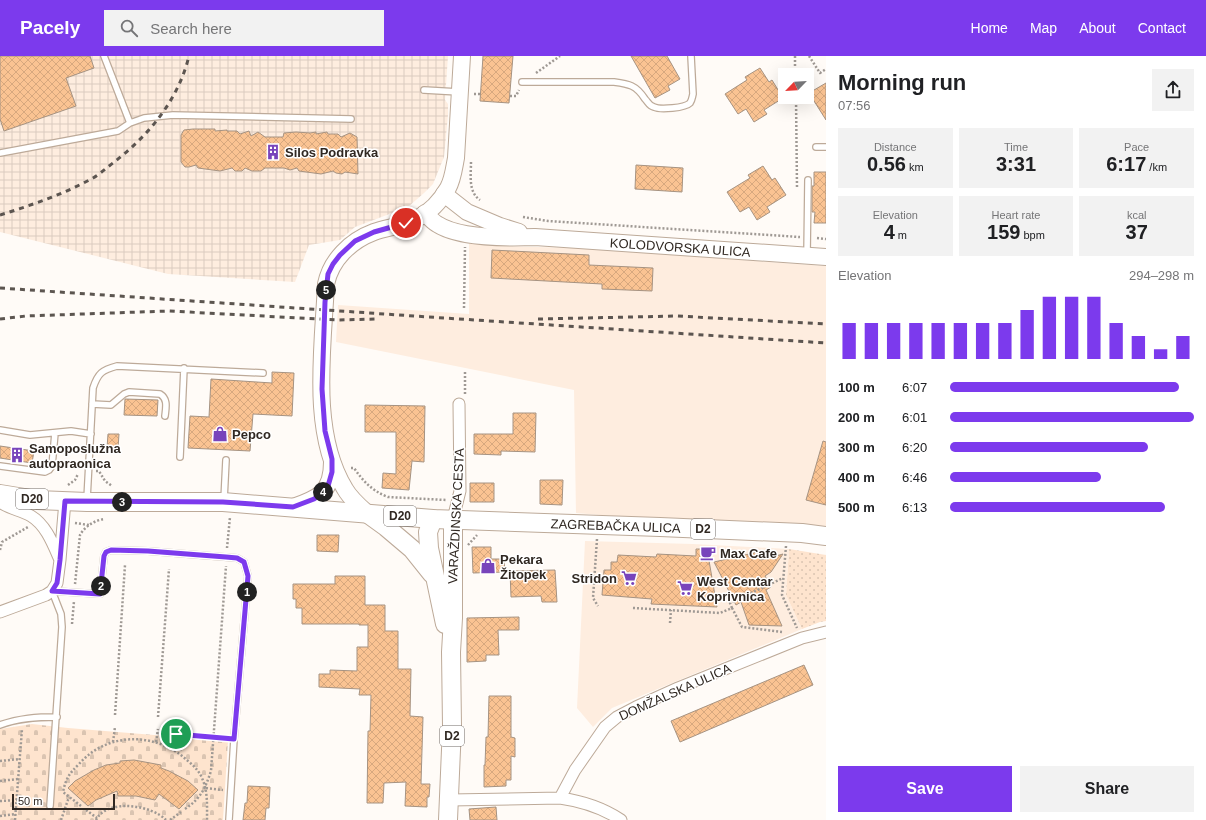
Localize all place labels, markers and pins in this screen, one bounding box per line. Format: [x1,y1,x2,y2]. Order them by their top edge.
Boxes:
building icon: Silos Podravka [264,143,282,161]
place label: Silos Podravka [285,145,379,160]
pin [389,206,423,240]
pin: 5 [316,280,336,300]
shop icon: Pepco [211,425,229,443]
place label: Pepco [232,427,271,442]
place label: Samoposlužna autopraonica [29,441,122,471]
building icon: Samoposlužna autopraonica [8,446,26,464]
pin: 4 [313,482,333,502]
pin: 3 [112,492,132,512]
cafe icon: Max Cafe [699,544,717,562]
place label: Max Cafe [720,546,777,561]
place label: Pekara Žitopek [500,552,547,582]
shop icon: Pekara Žitopek [479,557,497,575]
supermarket icon: Stridon [620,569,638,587]
place label: Stridon [572,571,617,586]
place label: West Centar Koprivnica [697,574,773,604]
pin: 2 [91,576,111,596]
supermarket icon: West Centar Koprivnica [676,579,694,597]
pin: 1 [237,582,257,602]
pin [159,717,193,751]

